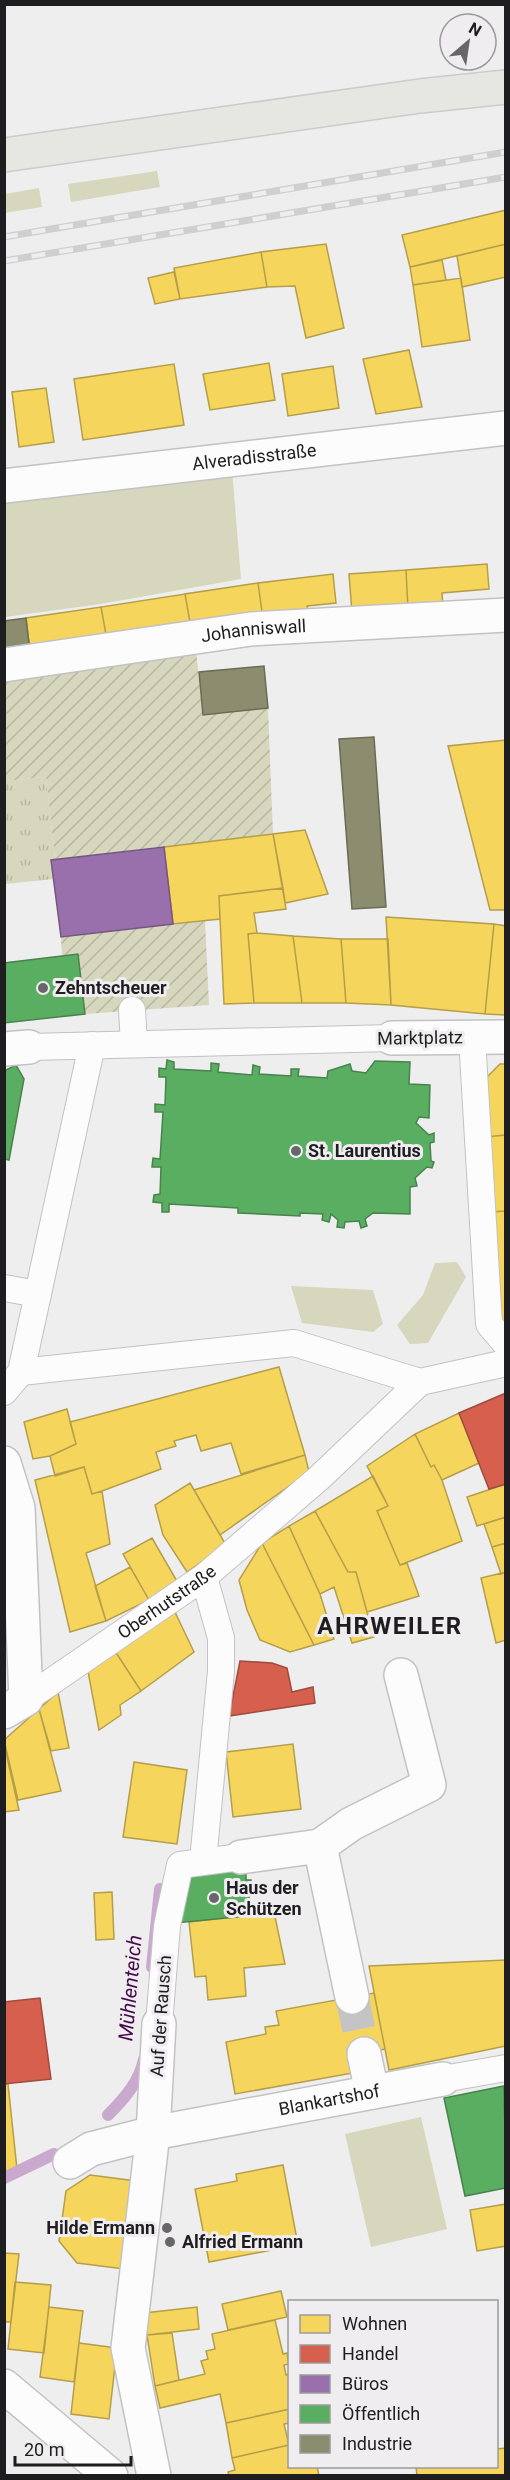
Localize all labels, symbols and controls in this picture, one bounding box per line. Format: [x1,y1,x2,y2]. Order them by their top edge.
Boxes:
north arrow [438,12,498,72]
text: N [465,18,485,40]
street label: Alveradisstraße [191,439,317,474]
street label: Johanniswall [200,615,307,646]
place label: Zehntscheuer [55,977,167,998]
marker: Zehntscheuer [36,981,50,995]
street label: Marktplatz [377,1026,463,1049]
place label: St. Laurentius [308,1140,421,1161]
marker: St. Laurentius [289,1144,303,1158]
street label: Oberhutstraße [113,1560,220,1643]
district label: AHRWEILER [317,1612,463,1640]
place label: Haus der Schützen [226,1877,302,1919]
marker: Haus der Schützen [207,1891,221,1905]
water label: Mühlenteich [113,1934,147,2042]
street label: Auf der Rausch [146,1954,175,2078]
street label: Blankartshof [277,2080,382,2119]
place label: Hilde Ermann [46,2217,155,2238]
marker: Hilde Ermann [160,2221,174,2235]
place label: Alfried Ermann [182,2231,303,2252]
marker: Alfried Ermann [163,2235,177,2249]
legend [288,2300,498,2468]
text: Wohnen [342,2313,407,2334]
text: Handel [342,2343,399,2364]
text: Büros [342,2373,389,2394]
text: Öffentlich [342,2403,420,2424]
scale bar [15,2429,130,2467]
text: Industrie [342,2433,412,2454]
text: 20 m [24,2439,64,2460]

